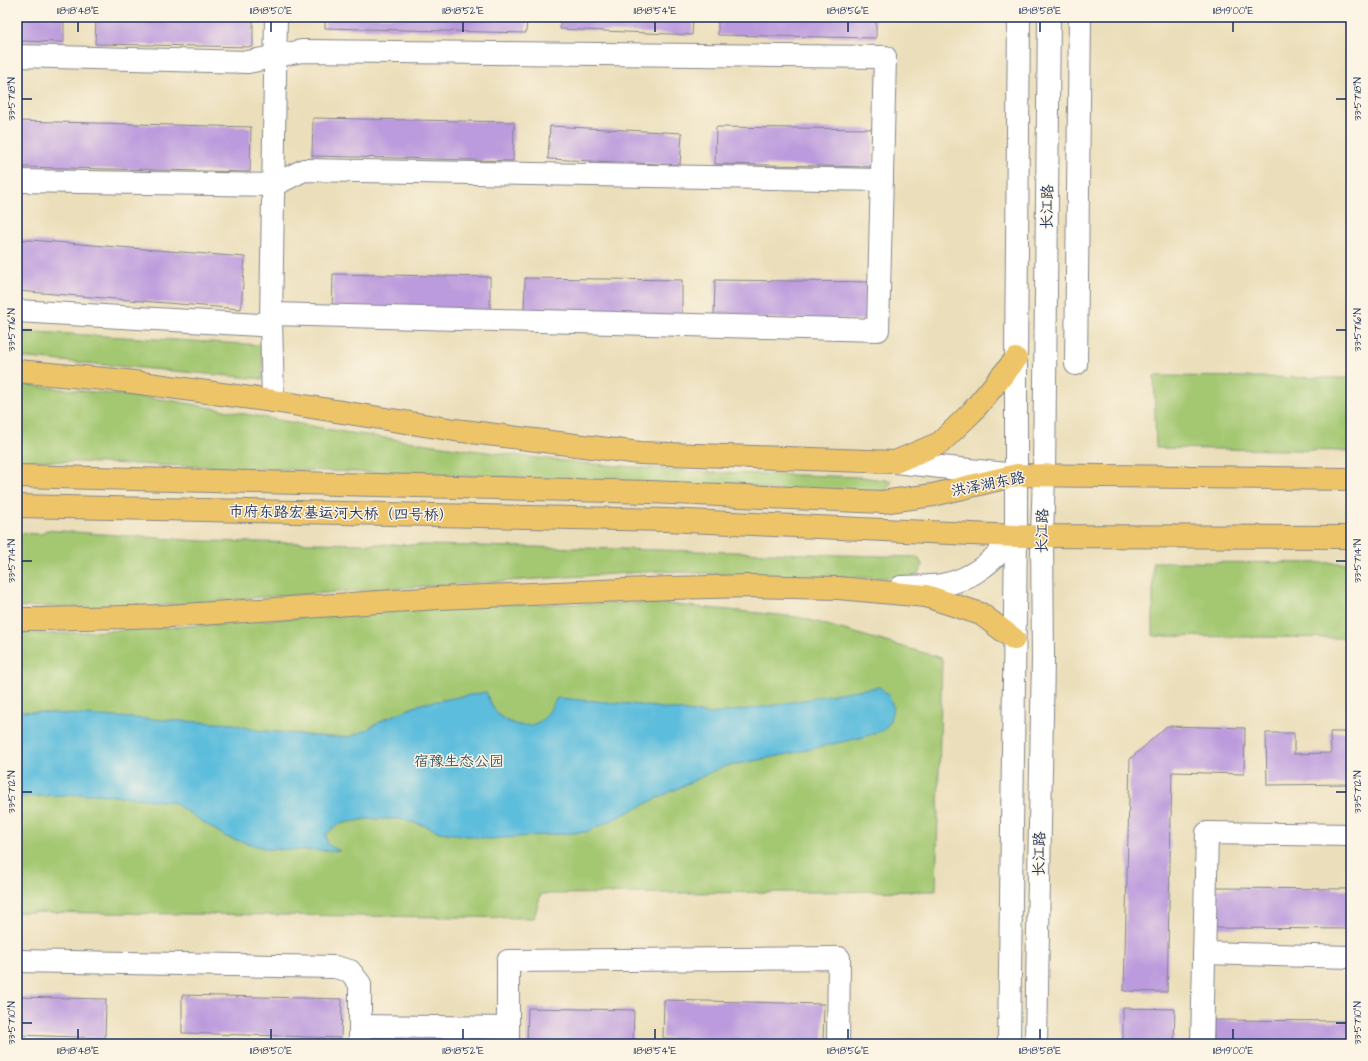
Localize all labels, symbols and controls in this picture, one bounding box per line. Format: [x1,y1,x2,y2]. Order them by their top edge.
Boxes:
text: 118°18'48"E [57,4,99,18]
text: 118°18'50"E [250,4,292,18]
text: 118°18'52"E [442,4,484,18]
text: 118°18'54"E [634,4,676,18]
text: 118°18'56"E [827,4,869,18]
text: 118°18'58"E [1019,4,1061,18]
text: 118°19'00"E [1213,4,1253,18]
text: 33°57'18"N [5,77,19,121]
text: 33°57'18"N [1351,77,1365,121]
street label: 长江路 [1037,184,1058,230]
text: 33°57'16"N [5,308,19,352]
text: 33°57'16"N [1351,308,1365,352]
street label: 洪泽湖东路 [949,467,1027,502]
street label: 市府东路宏基运河大桥（四号桥） [228,501,454,526]
street label: 长江路 [1032,508,1053,554]
text: 33°57'14"N [5,539,19,583]
text: 33°57'14"N [1351,539,1365,583]
park label: 宿豫生态公园 [414,751,504,772]
text: 33°57'12"N [5,771,19,813]
text: 33°57'12"N [1351,771,1365,813]
street label: 长江路 [1029,831,1050,877]
text: 33°57'10"N [5,1001,19,1045]
text: 33°57'10"N [1351,1001,1365,1045]
text: 118°18'48"E [57,1044,99,1058]
text: 118°18'50"E [250,1044,292,1058]
text: 118°18'52"E [442,1044,484,1058]
text: 118°18'54"E [634,1044,676,1058]
text: 118°18'56"E [827,1044,869,1058]
text: 118°18'58"E [1019,1044,1061,1058]
text: 118°19'00"E [1213,1044,1253,1058]

